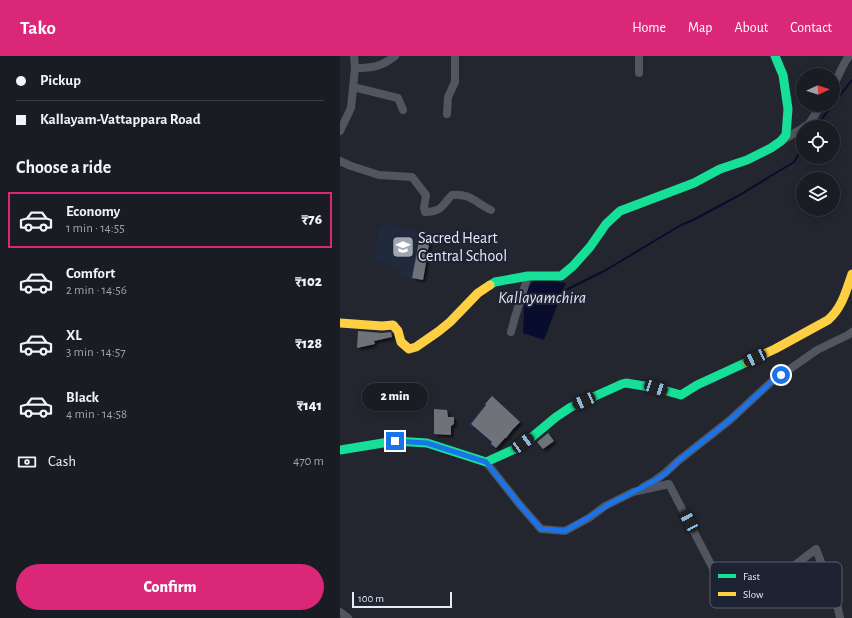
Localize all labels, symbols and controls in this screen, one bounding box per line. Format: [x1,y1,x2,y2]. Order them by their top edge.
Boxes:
text: Tako [20,19,56,38]
text: Home [632,21,666,35]
text: Map [688,21,712,35]
text: About [734,21,768,35]
text: Contact [790,21,832,35]
north arrow [796,68,840,112]
map controls [796,68,840,216]
text: Pickup [40,73,81,88]
text: Kallayam-Vattappara Road [40,112,201,127]
button: locate [796,120,840,164]
text: Choose a ride [16,159,111,177]
button: layers [796,172,840,216]
icon: car [18,202,54,238]
text: Economy [66,204,120,219]
text: ₹76 [302,212,322,227]
text: 1 min · 14:55 [66,222,125,235]
place label: Sacred Heart Central School [418,230,507,264]
school or university icon: Sacred Heart Central School [390,234,416,260]
icon: car [18,264,54,300]
text: Comfort [66,266,115,281]
text: ₹102 [295,274,322,289]
text: 2 min · 14:56 [66,284,127,297]
water label: Kallayamchira [498,289,586,306]
icon: car [18,326,54,362]
text: XL [66,328,82,343]
text: ₹128 [295,336,322,351]
text: 3 min · 14:57 [66,346,126,359]
car [742,347,768,369]
route start [772,366,790,384]
car [643,379,669,397]
callout: 2 min [362,383,428,411]
icon: car [18,388,54,424]
text: Black [66,390,99,405]
text: 2 min [380,390,410,403]
car [571,391,597,411]
text: ₹141 [297,398,322,413]
text: 4 min · 14:58 [66,408,127,421]
car [510,431,536,455]
route end [386,432,404,450]
icon: cash [16,451,38,473]
text: Cash [48,454,76,469]
text: 470 m [293,455,324,468]
car [678,508,700,534]
legend [710,562,842,608]
button: Confirm [16,564,324,610]
text: Fast [743,571,761,582]
text: Slow [743,589,764,600]
scale bar [352,590,452,609]
text: 100 m [358,593,384,604]

